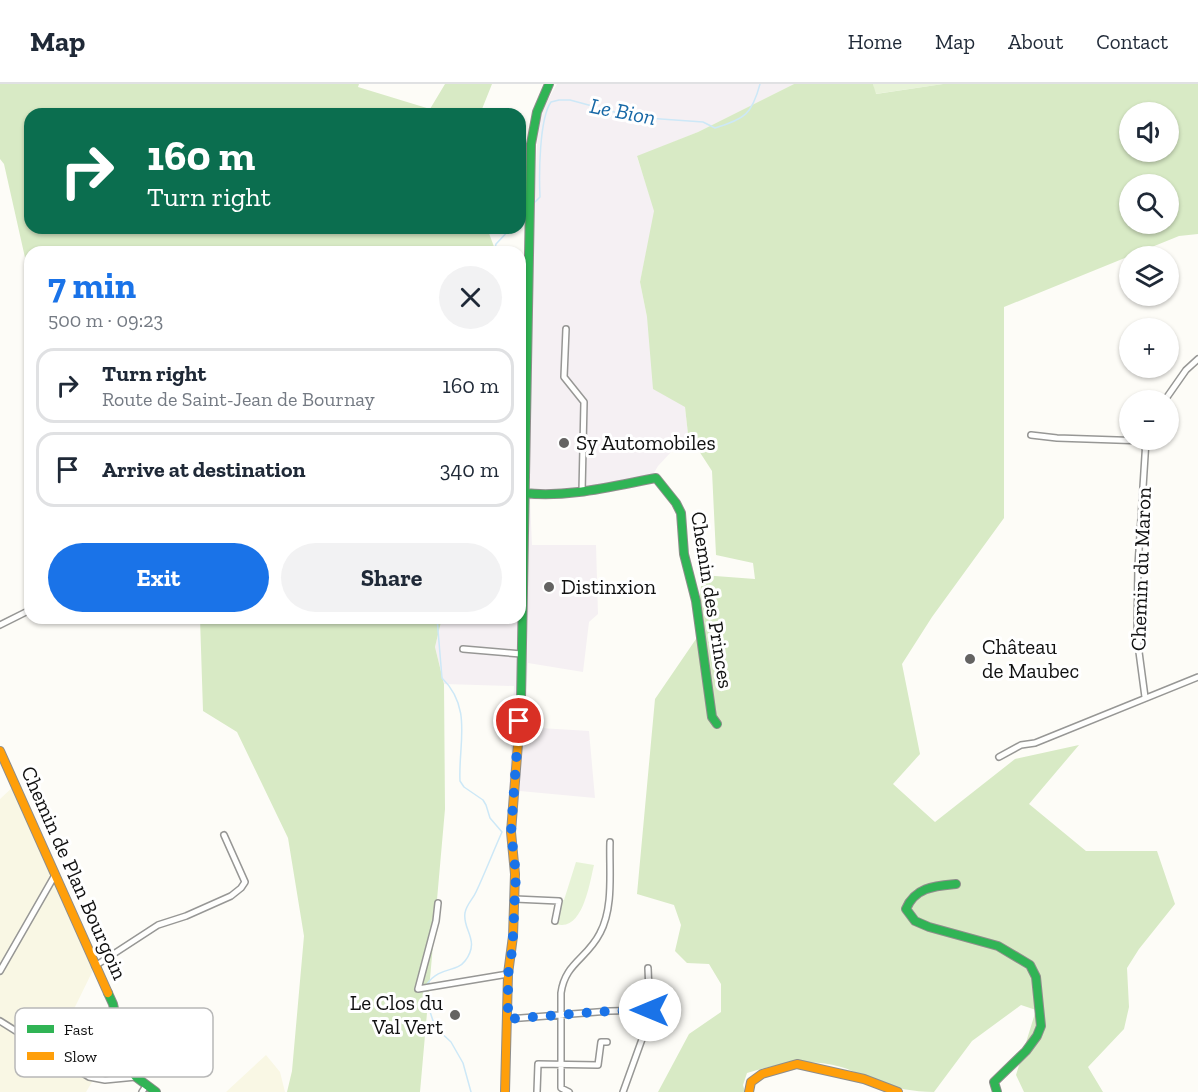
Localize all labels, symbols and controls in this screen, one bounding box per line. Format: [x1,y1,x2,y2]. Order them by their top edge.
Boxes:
text: Map [30,25,85,58]
text: Home [848,29,902,54]
text: Map [935,29,975,54]
text: About [1008,29,1063,54]
text: Contact [1096,29,1168,54]
water label: Le Bion [588,92,658,131]
map controls [1119,102,1179,450]
button: sound [1119,102,1179,162]
text: 160 m [147,130,255,181]
icon: right [48,132,126,210]
button: search [1119,174,1179,234]
text: Turn right [147,181,271,213]
button: layers [1119,246,1179,306]
text: 7 min [48,264,136,307]
button: close [439,266,502,329]
text: 500 m · 09:23 [48,308,163,332]
button: + [1119,318,1179,378]
text: Turn right [102,360,206,387]
icon: right [51,369,84,402]
text: 160 m [442,372,499,399]
text: Route de Saint-Jean de Bournay [102,387,375,411]
button: − [1119,390,1179,450]
place label: Sy Automobiles [576,430,716,455]
marker: Sy Automobiles [557,436,571,450]
icon: arrive [51,453,84,486]
text: Arrive at destination [102,456,305,483]
text: 340 m [440,456,499,483]
street label: Chemin du Maron [1125,487,1156,651]
street label: Chemin des Princes [686,510,739,690]
button: Exit [48,543,269,612]
button: Share [281,543,502,612]
place label: Distinxion [561,574,656,599]
marker: Distinxion [542,580,556,594]
place label: Château de Maubec [982,634,1079,683]
marker: Château de Maubec [963,652,977,666]
pin [493,695,544,746]
icon: arrive [502,704,535,737]
street label: Chemin de Plan Bourgoin [16,762,133,983]
position arrow [618,978,682,1042]
place label: Le Clos du Val Vert [350,990,443,1039]
legend [15,1008,213,1077]
marker: Le Clos du Val Vert [448,1008,462,1022]
text: Fast [64,1020,93,1039]
text: Slow [64,1047,98,1066]

